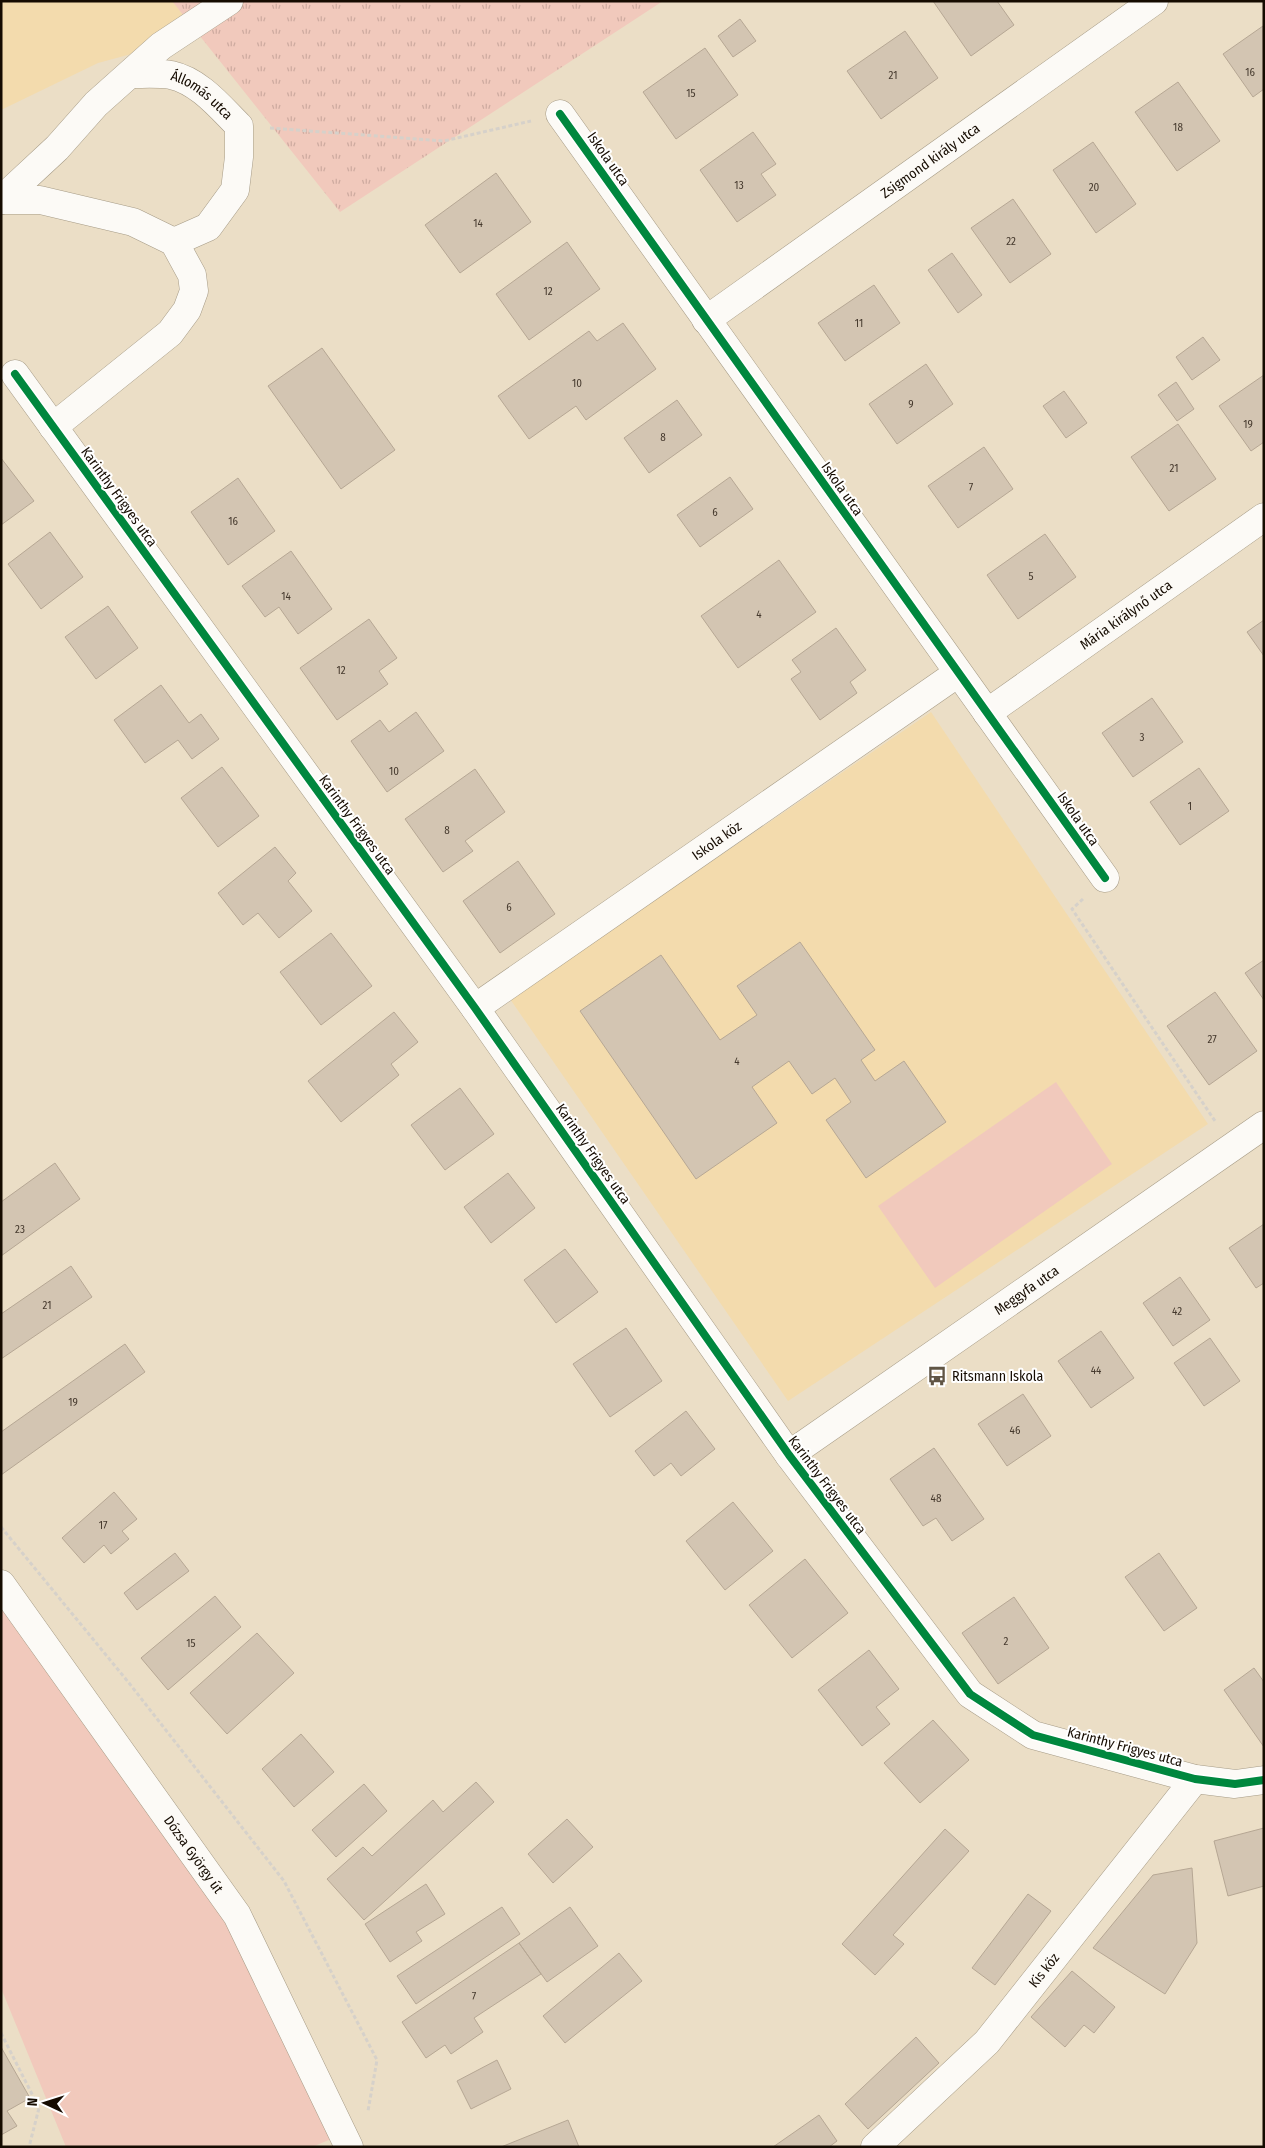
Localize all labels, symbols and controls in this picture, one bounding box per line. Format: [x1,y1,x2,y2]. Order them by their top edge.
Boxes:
street label: Állomás utca [169,66,236,123]
house number: 16 [1245,66,1255,79]
house number: 21 [889,69,897,82]
house number: 15 [686,87,696,100]
street label: Zsigmond király utca [877,119,983,202]
house number: 18 [1173,121,1183,134]
street label: Iskola utca [583,129,633,189]
house number: 13 [734,179,744,192]
house number: 20 [1089,181,1100,194]
house number: 14 [473,217,483,230]
house number: 22 [1006,235,1016,248]
house number: 12 [543,285,553,298]
house number: 11 [855,317,863,330]
house number: 10 [572,377,582,390]
house number: 9 [908,398,914,411]
house number: 19 [1243,418,1253,431]
house number: 8 [660,431,666,444]
street label: Karinthy Frigyes utca [77,444,161,550]
street label: Iskola utca [817,459,867,519]
house number: 21 [1170,462,1178,475]
house number: 7 [969,481,974,494]
house number: 6 [712,506,718,519]
house number: 16 [228,515,238,528]
house number: 5 [1028,570,1034,583]
street label: Mária királynő utca [1076,576,1175,653]
house number: 14 [281,590,291,603]
house number: 4 [756,608,762,621]
house number: 12 [336,664,346,677]
house number: 3 [1140,731,1145,744]
house number: 10 [389,765,399,778]
street label: Karinthy Frigyes utca [315,772,399,878]
street label: Iskola utca [1053,789,1103,849]
house number: 1 [1188,800,1192,813]
street label: Iskola köz [689,817,745,864]
house number: 8 [444,824,450,837]
house number: 6 [506,901,512,914]
house number: 27 [1207,1033,1217,1046]
house number: 4 [734,1055,740,1068]
street label: Karinthy Frigyes utca [552,1100,634,1208]
house number: 23 [15,1223,25,1236]
street label: Meggyfa utca [991,1262,1062,1318]
house number: 21 [43,1299,51,1312]
house number: 42 [1172,1305,1182,1318]
house number: 44 [1091,1364,1102,1377]
bus stop icon: Ritsmann Iskola [926,1365,948,1387]
place label: Ritsmann Iskola [952,1368,1043,1385]
house number: 19 [68,1396,78,1409]
house number: 46 [1010,1424,1021,1437]
street label: Karinthy Frigyes utca [784,1432,870,1538]
house number: 48 [931,1492,942,1505]
house number: 17 [99,1519,108,1532]
house number: 2 [1004,1635,1009,1648]
house number: 15 [186,1637,196,1650]
street label: Karinthy Frigyes utca [1065,1723,1185,1771]
street label: Dózsa György út [160,1812,227,1897]
street label: Kis köz [1025,1949,1063,1991]
house number: 7 [472,1990,477,2003]
north arrow [20,2078,70,2128]
text: N [24,2097,41,2107]

